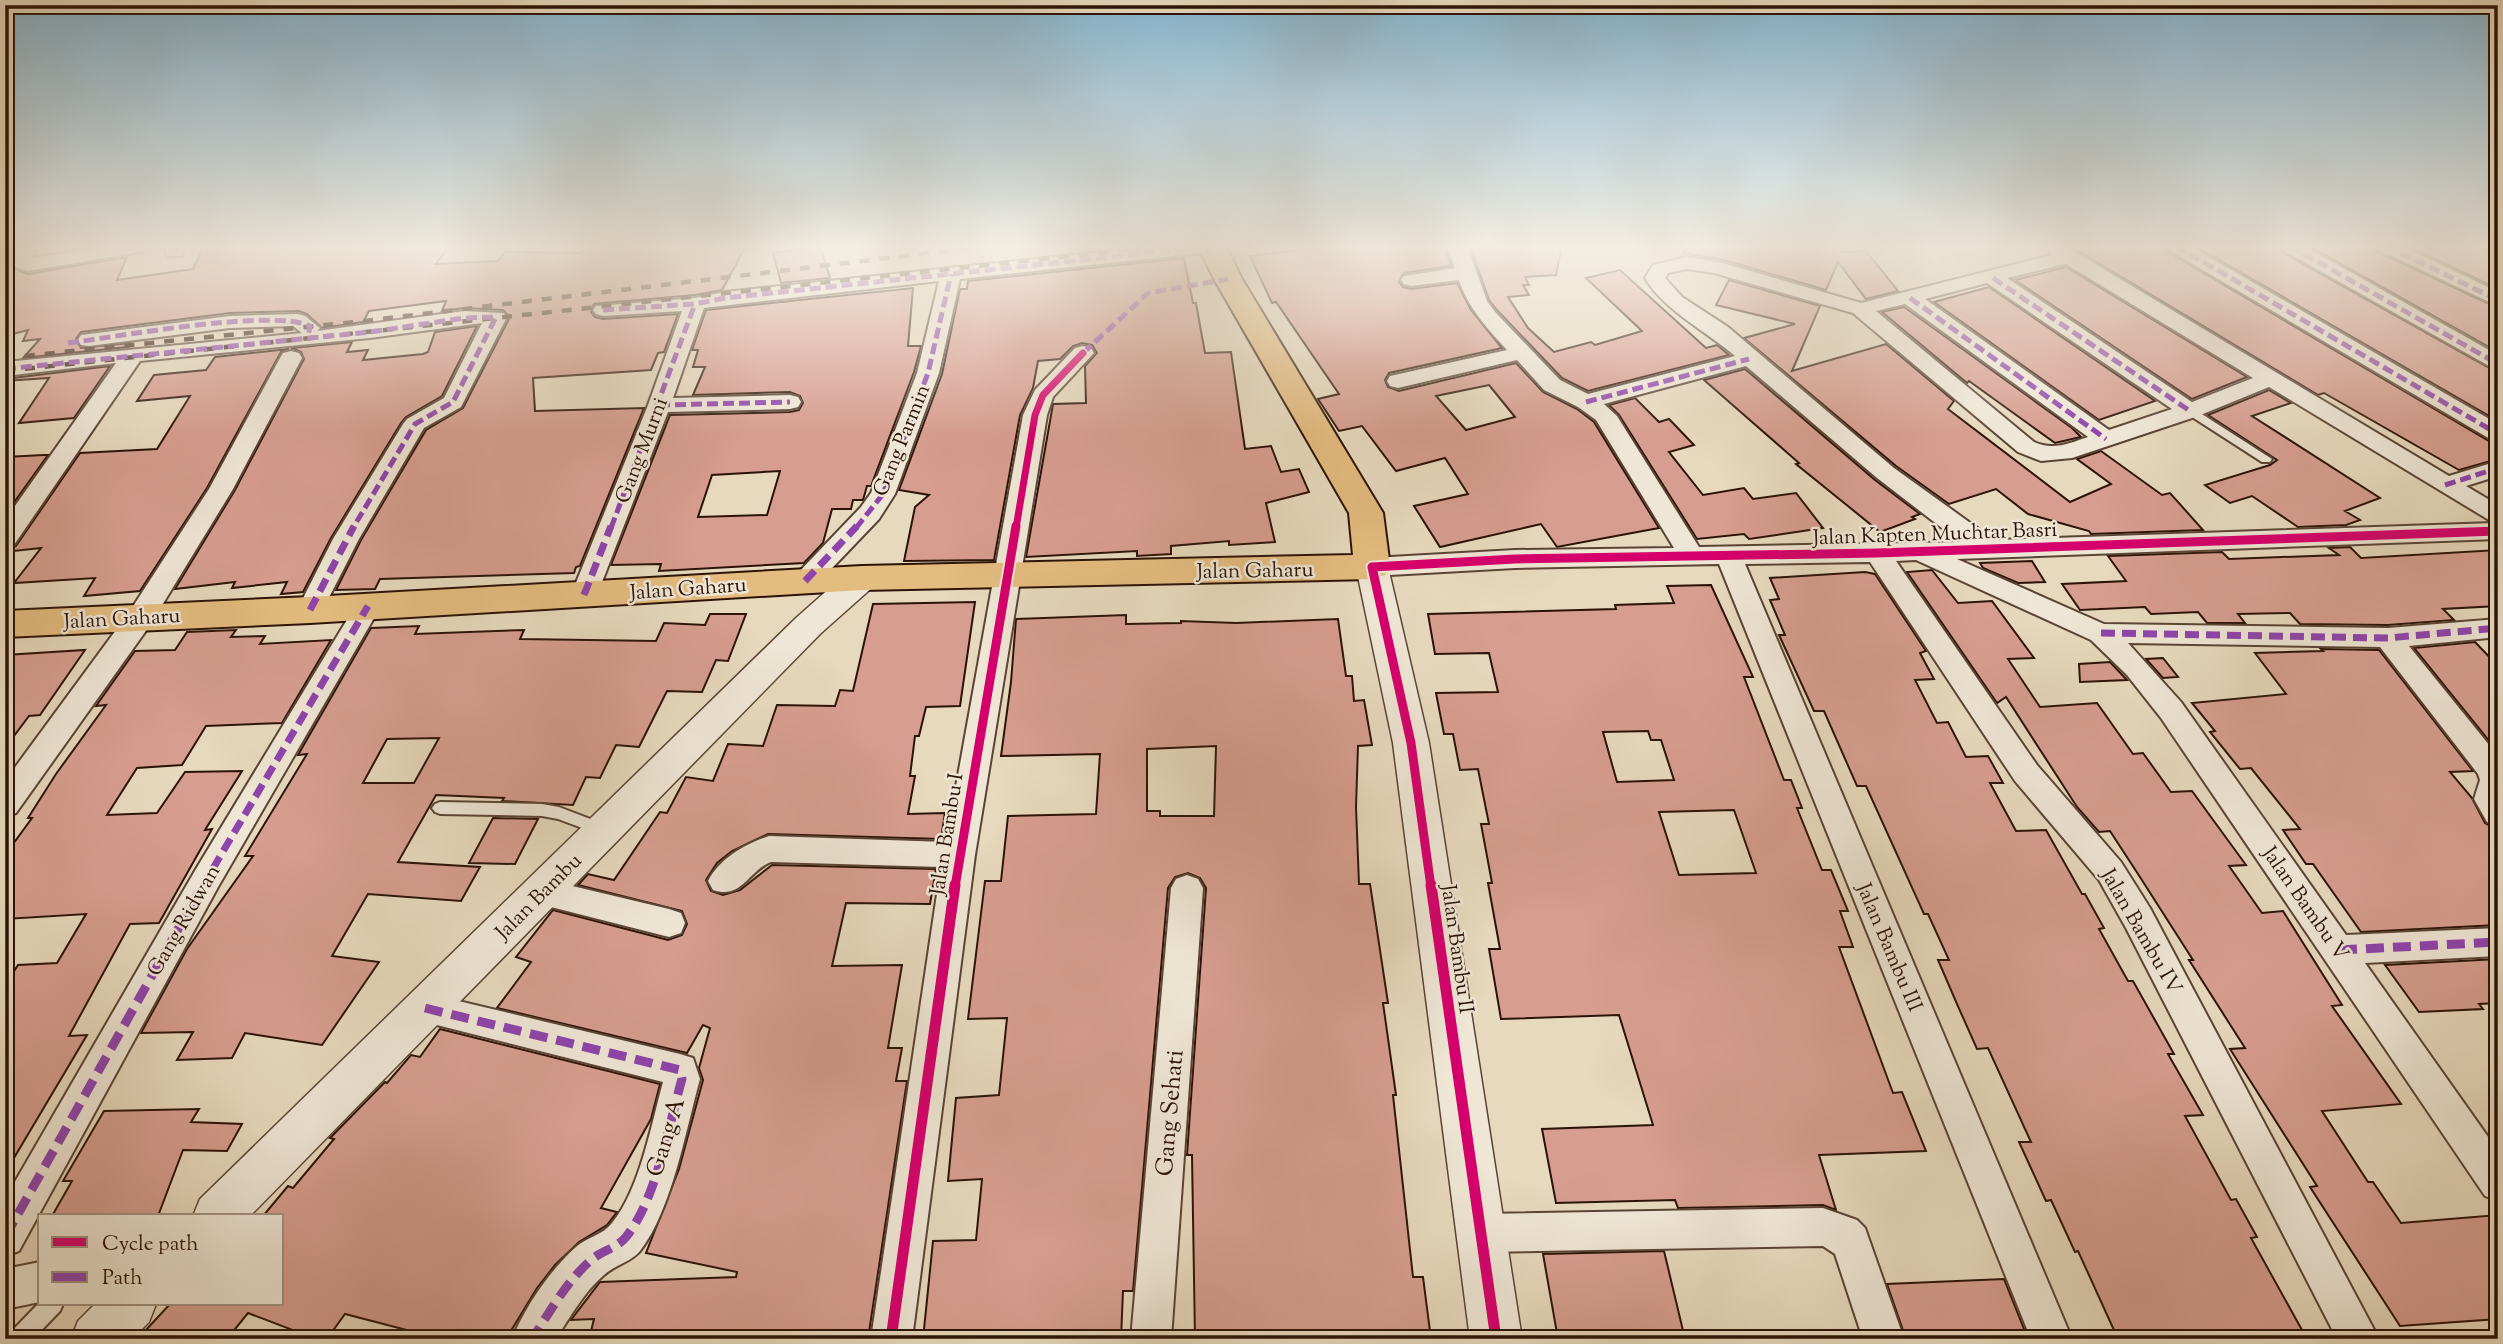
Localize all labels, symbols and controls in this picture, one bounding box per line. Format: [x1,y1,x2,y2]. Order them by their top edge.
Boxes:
street label: Gang Parmin [867,380,939,501]
street label: Gang Murni [609,393,677,508]
street label: Jalan Kapten Muchtar Basri [1811,516,2058,554]
street label: Jalan Gaharu [1195,556,1314,588]
street label: Jalan Gaharu [628,571,747,609]
street label: Jalan Gaharu [62,602,181,638]
street label: Jalan Bambu I [923,771,972,898]
street label: Jalan Bambu V [2253,840,2355,967]
street label: Jalan Bambu [489,847,590,948]
street label: Gang Ridwan [141,860,229,982]
street label: Jalan Bambu IV [2092,863,2188,1000]
street label: Jalan Bambu III [1847,878,1929,1017]
street label: Jalan Bambu II [1432,882,1480,1016]
street label: Gang Sehati [1149,1048,1193,1178]
street label: Gang A [639,1093,695,1181]
legend [38,1214,284,1306]
text: Cycle path [102,1230,199,1260]
text: Path [102,1264,143,1294]

